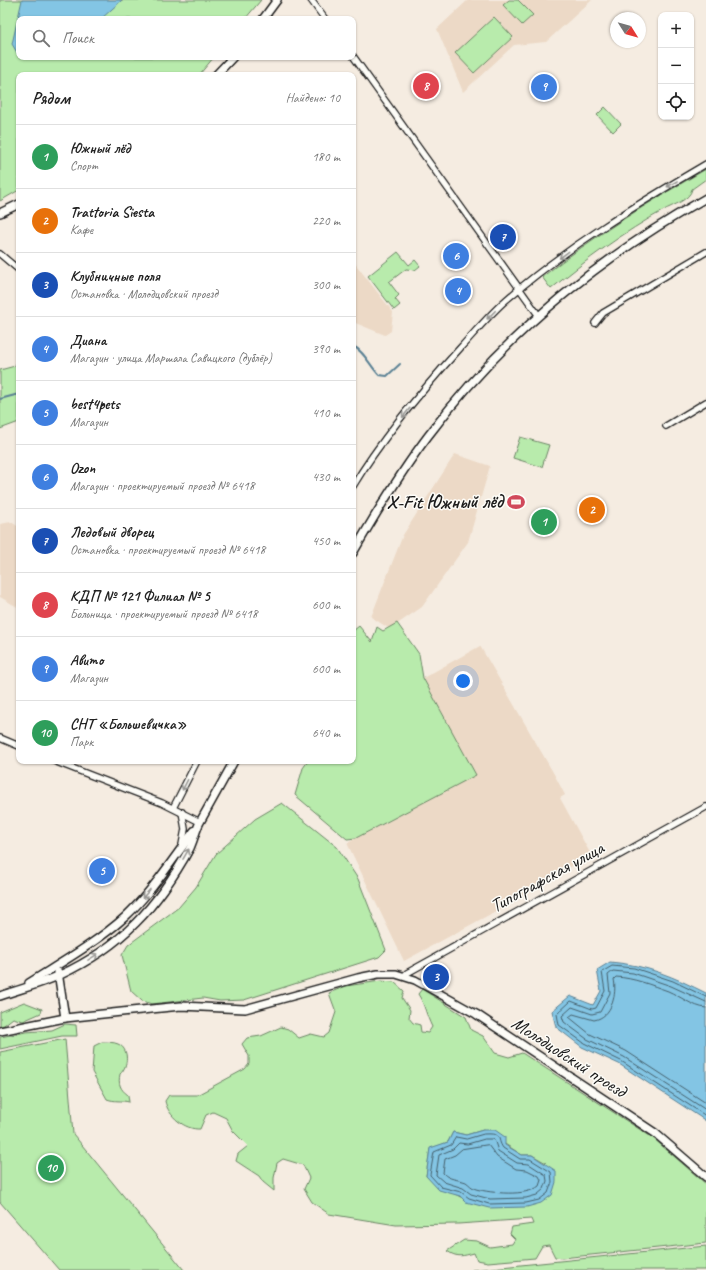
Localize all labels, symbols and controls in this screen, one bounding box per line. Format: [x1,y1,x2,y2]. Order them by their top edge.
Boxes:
north arrow [610,12,646,48]
map controls [658,12,694,120]
button: + [658,12,694,48]
search box [16,16,356,60]
icon: search [30,27,52,49]
text: Поиск [62,29,94,48]
button: − [658,48,694,84]
pin: 8 [413,71,439,101]
pin: 9 [531,72,557,102]
button: locate [658,84,694,120]
text: Рядом [32,88,70,109]
text: Найдено: 10 [286,90,340,106]
text: Южный лёд [70,139,130,158]
text: 1 [42,149,48,165]
text: 180 m [312,149,340,165]
text: Спорт [70,158,98,174]
one-way arrow [666,180,678,188]
text: Trattoria Siesta [70,203,154,222]
text: 2 [42,213,48,229]
text: 220 m [312,213,340,229]
text: Кафе [70,222,93,238]
pin: 7 [490,222,516,252]
pin: 6 [443,241,469,271]
one-way arrow [558,251,569,259]
text: Клубничные поля [70,267,160,286]
pin: 4 [445,276,471,306]
text: 3 [42,277,48,293]
text: 300 m [312,277,340,293]
text: Остановка · Молодцовский проезд [70,286,218,302]
one-way arrow [486,310,496,320]
text: Диана [70,331,106,350]
text: 4 [42,341,48,357]
text: 390 m [312,341,340,357]
text: Магазин · улица Маршала Савицкого (дублёр) [70,350,272,366]
text: best4pets [70,395,120,414]
text: 5 [42,405,48,421]
text: 410 m [312,405,340,421]
one-way arrow [401,407,410,418]
text: Магазин [70,414,108,430]
text: Ozon [70,459,95,478]
text: 6 [42,469,48,485]
text: 430 m [312,469,340,485]
text: Магазин · проектируемый проезд № 6418 [70,478,255,494]
place label: X-Fit Южный лёд [387,490,505,514]
sports icon: X-Fit Южный лёд [506,492,526,512]
pin: 2 [579,495,605,525]
pin: 1 [531,507,557,537]
text: Ледовый дворец [70,523,154,542]
text: 7 [42,533,48,549]
text: 450 m [312,533,340,549]
text: Остановка · проектируемый проезд № 6418 [70,542,265,558]
text: КДП № 121 Филиал № 5 [70,587,210,606]
text: 8 [42,597,48,613]
text: 600 m [312,597,340,613]
text: Больница · проектируемый проезд № 6418 [70,606,258,622]
text: Авито [70,651,104,670]
text: 9 [42,661,48,677]
text: 600 m [312,661,340,677]
text: Магазин [70,670,108,686]
your location [453,671,473,691]
text: СНТ «Большевичка» [70,715,186,734]
text: 10 [39,725,51,741]
text: 640 m [312,725,340,741]
text: Парк [70,734,93,750]
one-way arrow [181,778,188,790]
street label: Типографская улица [486,835,609,918]
one-way arrow [183,848,191,860]
pin: 5 [89,856,115,886]
one-way arrow [142,889,151,899]
one-way arrow [87,953,99,961]
pin: 3 [423,962,449,992]
street label: Молодцовский проезд [507,1011,633,1104]
pin: 10 [38,1153,64,1183]

